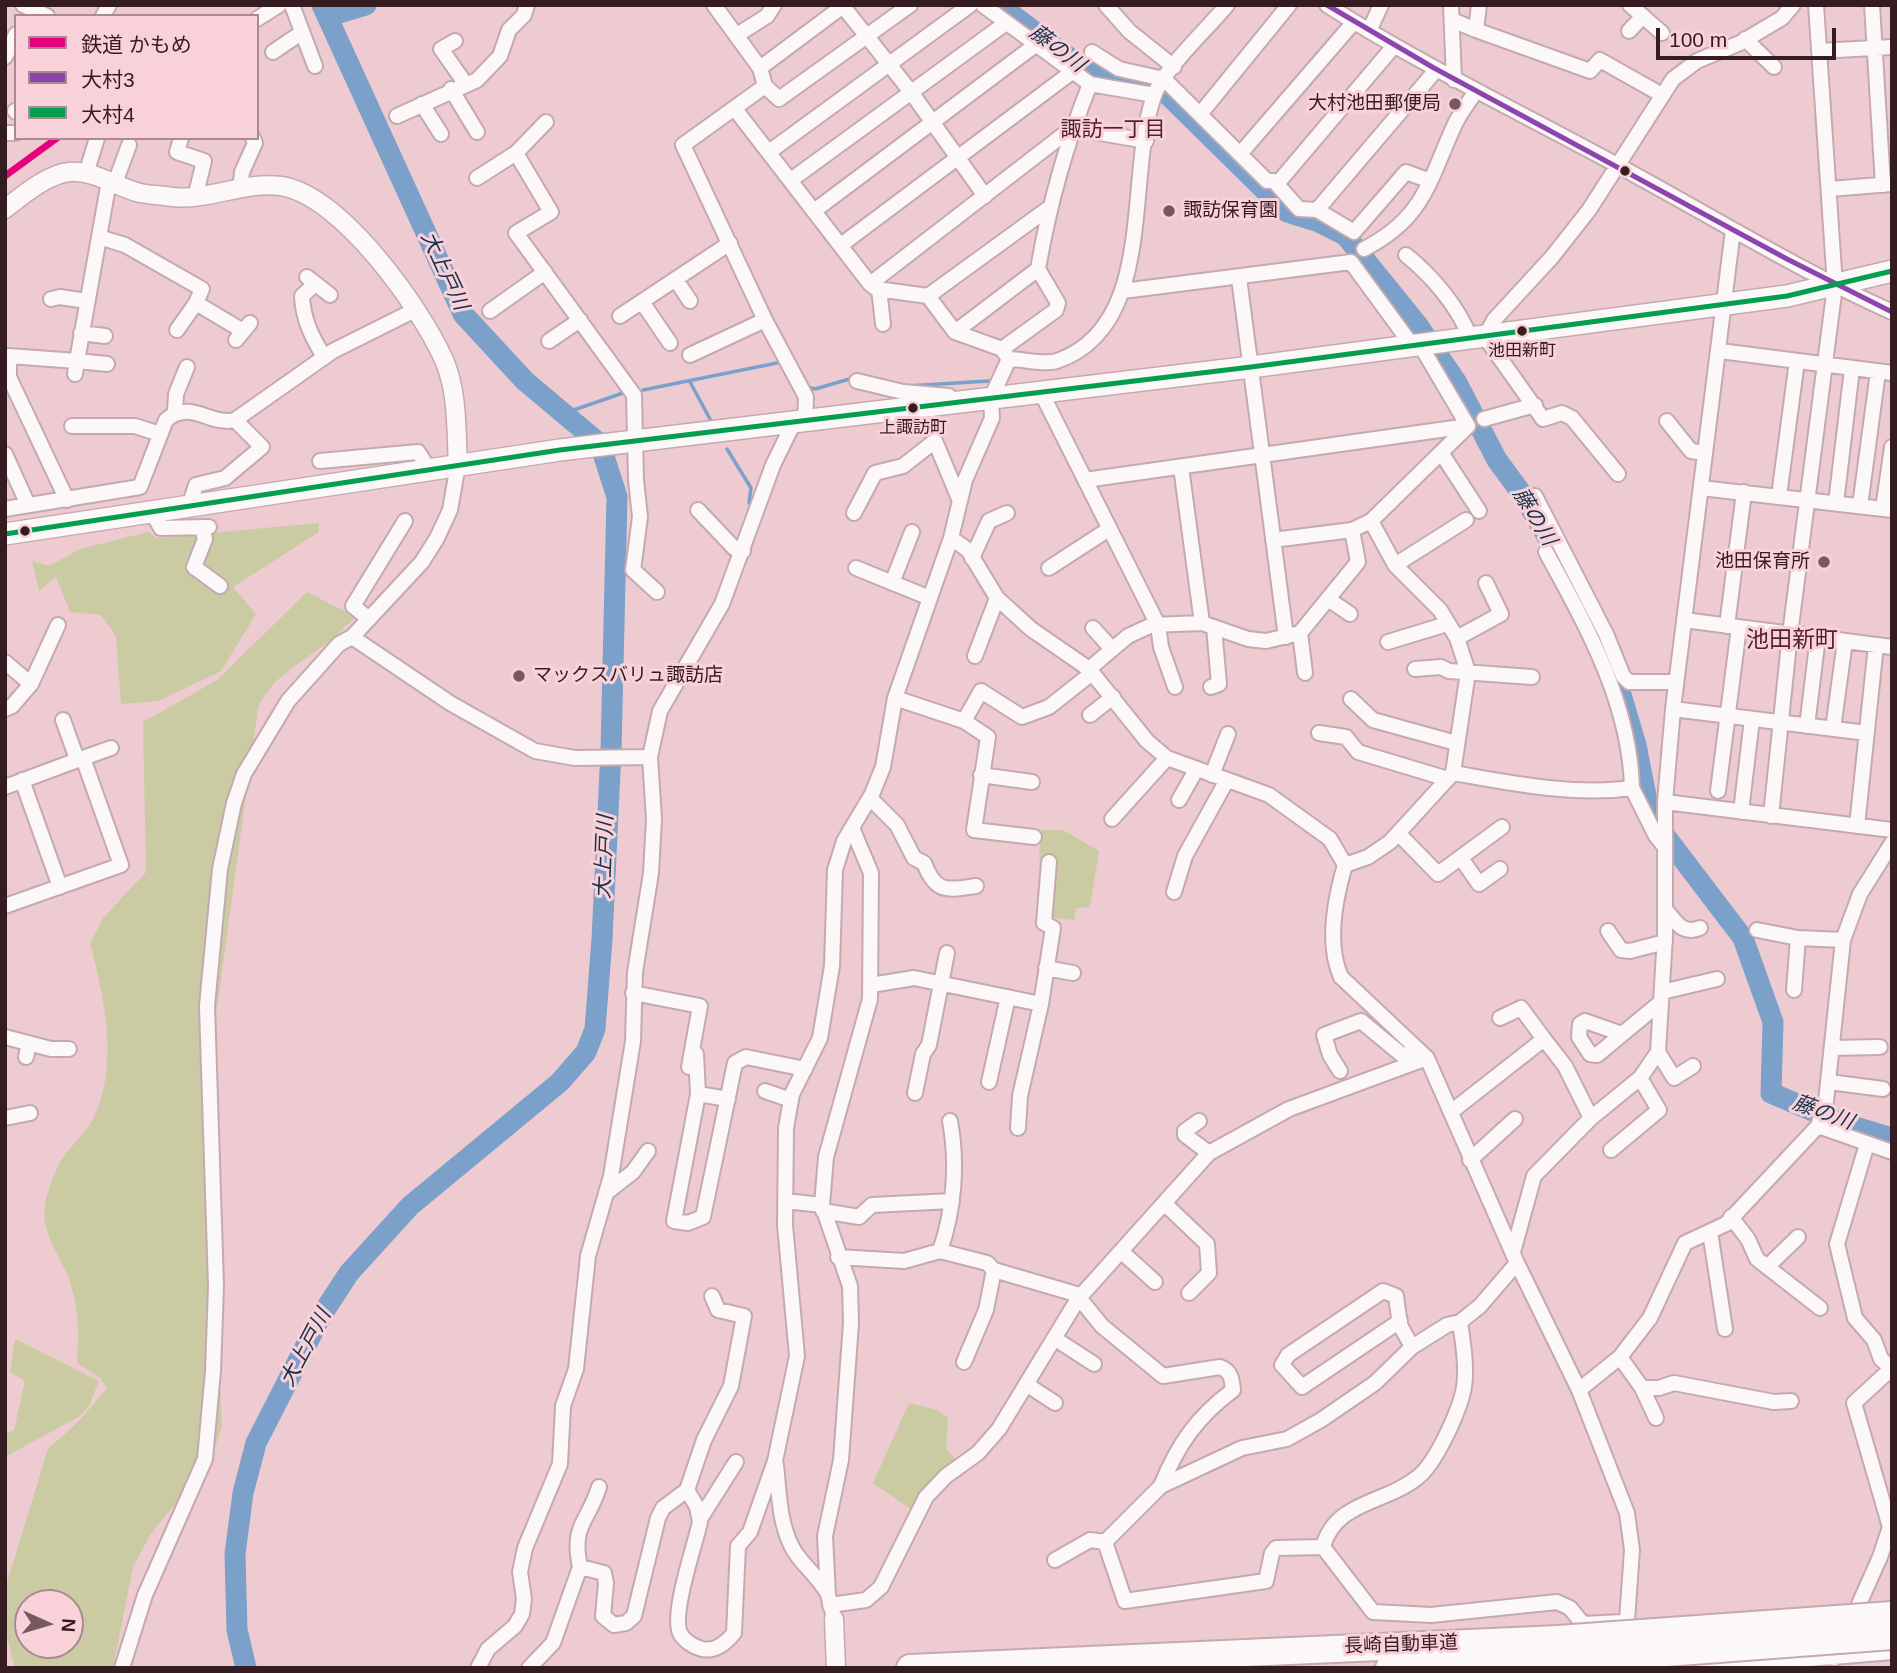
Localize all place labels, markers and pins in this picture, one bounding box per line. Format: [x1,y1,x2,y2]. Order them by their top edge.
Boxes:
place label: 大村池田郵便局 [1308,93,1441,115]
marker: 大村池田郵便局 [1447,96,1463,112]
unlabelled marker [1618,164,1632,178]
place label: 諏訪保育園 [1183,200,1278,222]
marker: 諏訪保育園 [1161,203,1177,219]
marker: 池田新町 [1515,324,1529,338]
place label: 池田新町 [1488,341,1556,361]
marker: 上諏訪町 [906,401,920,415]
place label: 上諏訪町 [879,418,947,438]
unlabelled marker [18,524,32,538]
place label: 池田保育所 [1715,551,1810,573]
marker: 池田保育所 [1816,554,1832,570]
place label: マックスバリュ諏訪店 [533,665,723,687]
marker: マックスバリュ諏訪店 [511,668,527,684]

